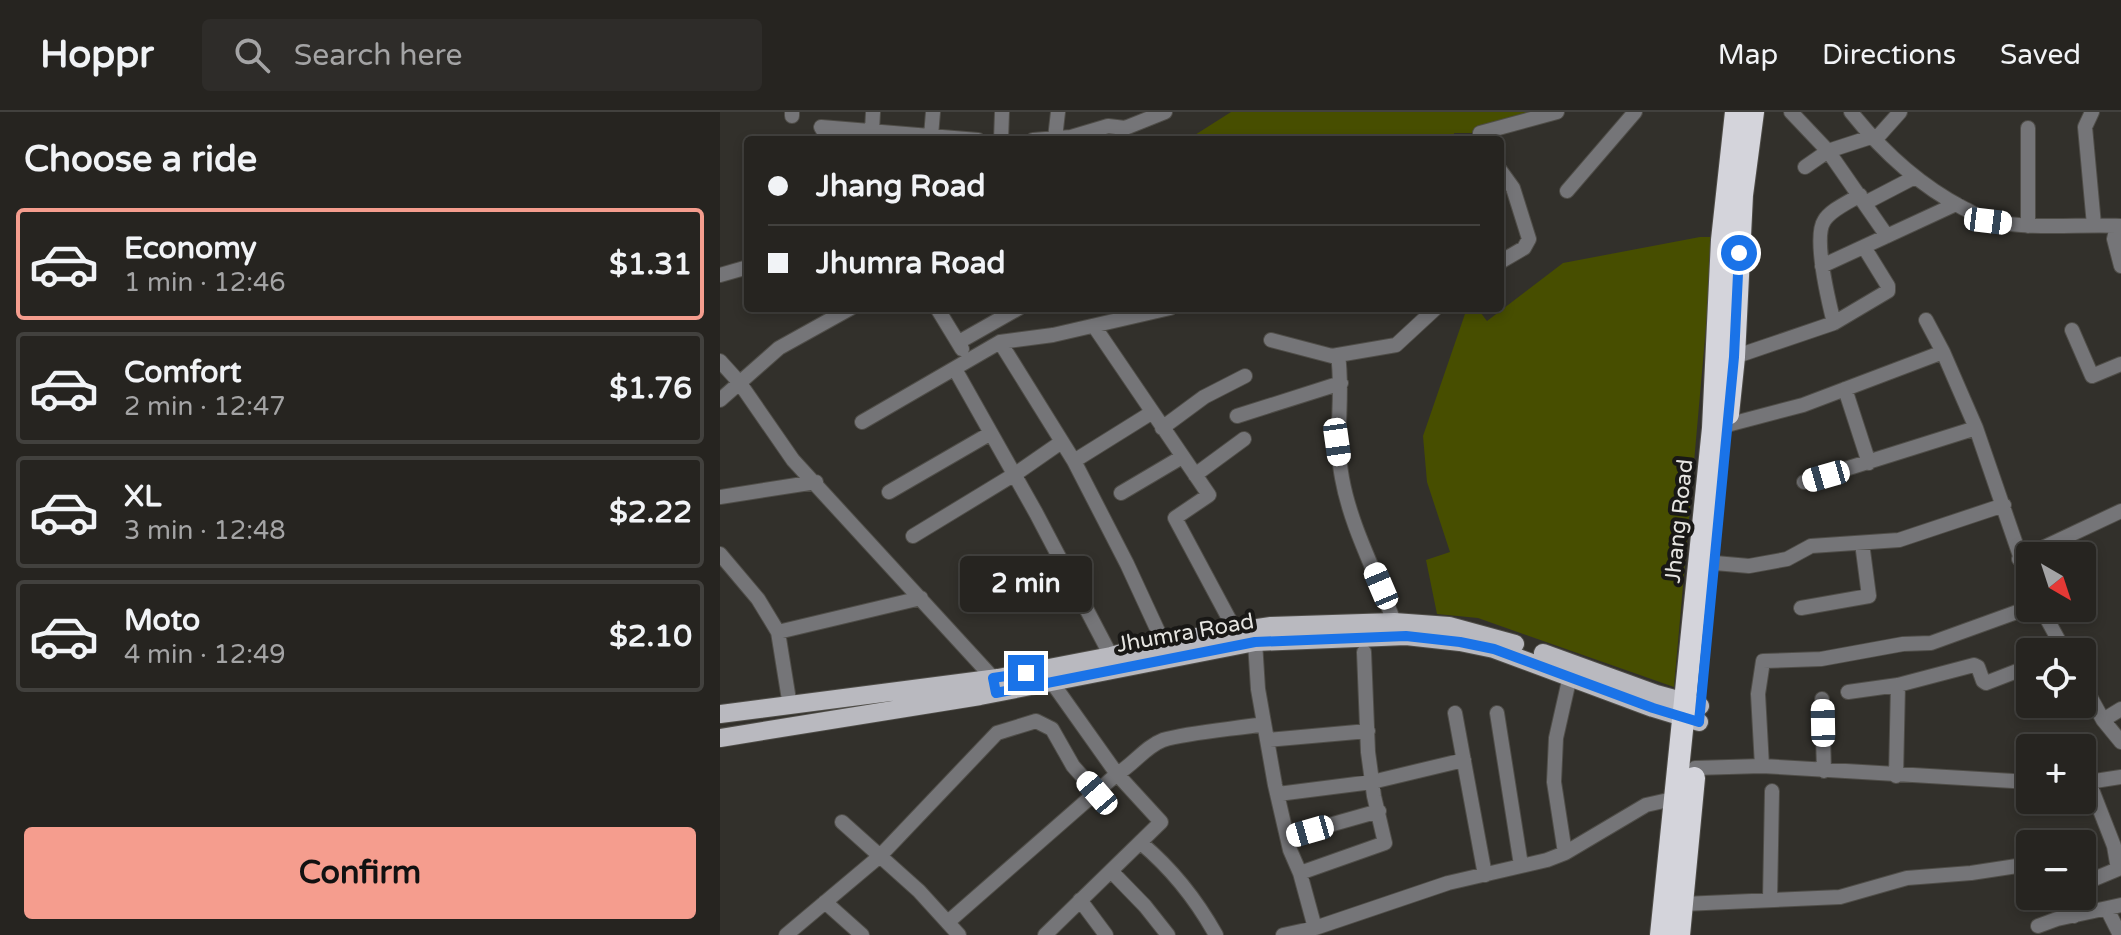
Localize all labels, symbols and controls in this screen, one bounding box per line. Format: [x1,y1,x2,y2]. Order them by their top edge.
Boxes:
search box [202,19,762,91]
text: Hoppr [40,32,154,78]
icon: search [230,33,274,77]
text: Search here [294,37,462,74]
text: Map [1718,38,1778,72]
text: Directions [1822,38,1956,72]
text: Saved [2000,38,2081,72]
text: Choose a ride [24,138,257,181]
text: Jhang Road [816,168,986,205]
car [1963,206,2013,236]
icon: car [28,228,100,300]
text: Economy [124,230,257,267]
route start [1721,235,1757,271]
text: Jhumra Road [816,245,1005,282]
text: $1.31 [609,246,692,283]
text: 1 min · 12:46 [124,267,286,298]
icon: car [28,352,100,424]
text: Comfort [124,354,242,391]
text: $1.76 [610,370,692,407]
text: 2 min · 12:47 [124,391,286,422]
car [1322,417,1352,467]
street label: Jhang Road [1660,458,1698,584]
car [1800,458,1852,494]
icon: car [28,476,100,548]
text: XL [124,478,161,515]
text: $2.22 [609,494,692,531]
text: 3 min · 12:48 [124,515,286,546]
north arrow [2016,542,2096,622]
map controls [2016,542,2096,910]
callout: 2 min [960,557,1092,613]
car [1361,559,1401,613]
text: 2 min [991,568,1061,599]
icon: car [28,600,100,672]
text: Moto [124,602,200,639]
street label: Jhumra Road [1114,608,1256,658]
text: $2.10 [609,618,692,655]
button: locate [2016,638,2096,718]
text: 4 min · 12:49 [124,639,286,670]
route end [1008,655,1044,691]
car [1811,699,1835,747]
button: + [2016,734,2096,814]
car [1072,767,1122,819]
car [1284,813,1336,849]
button: Confirm [24,827,696,919]
button: − [2016,830,2096,910]

